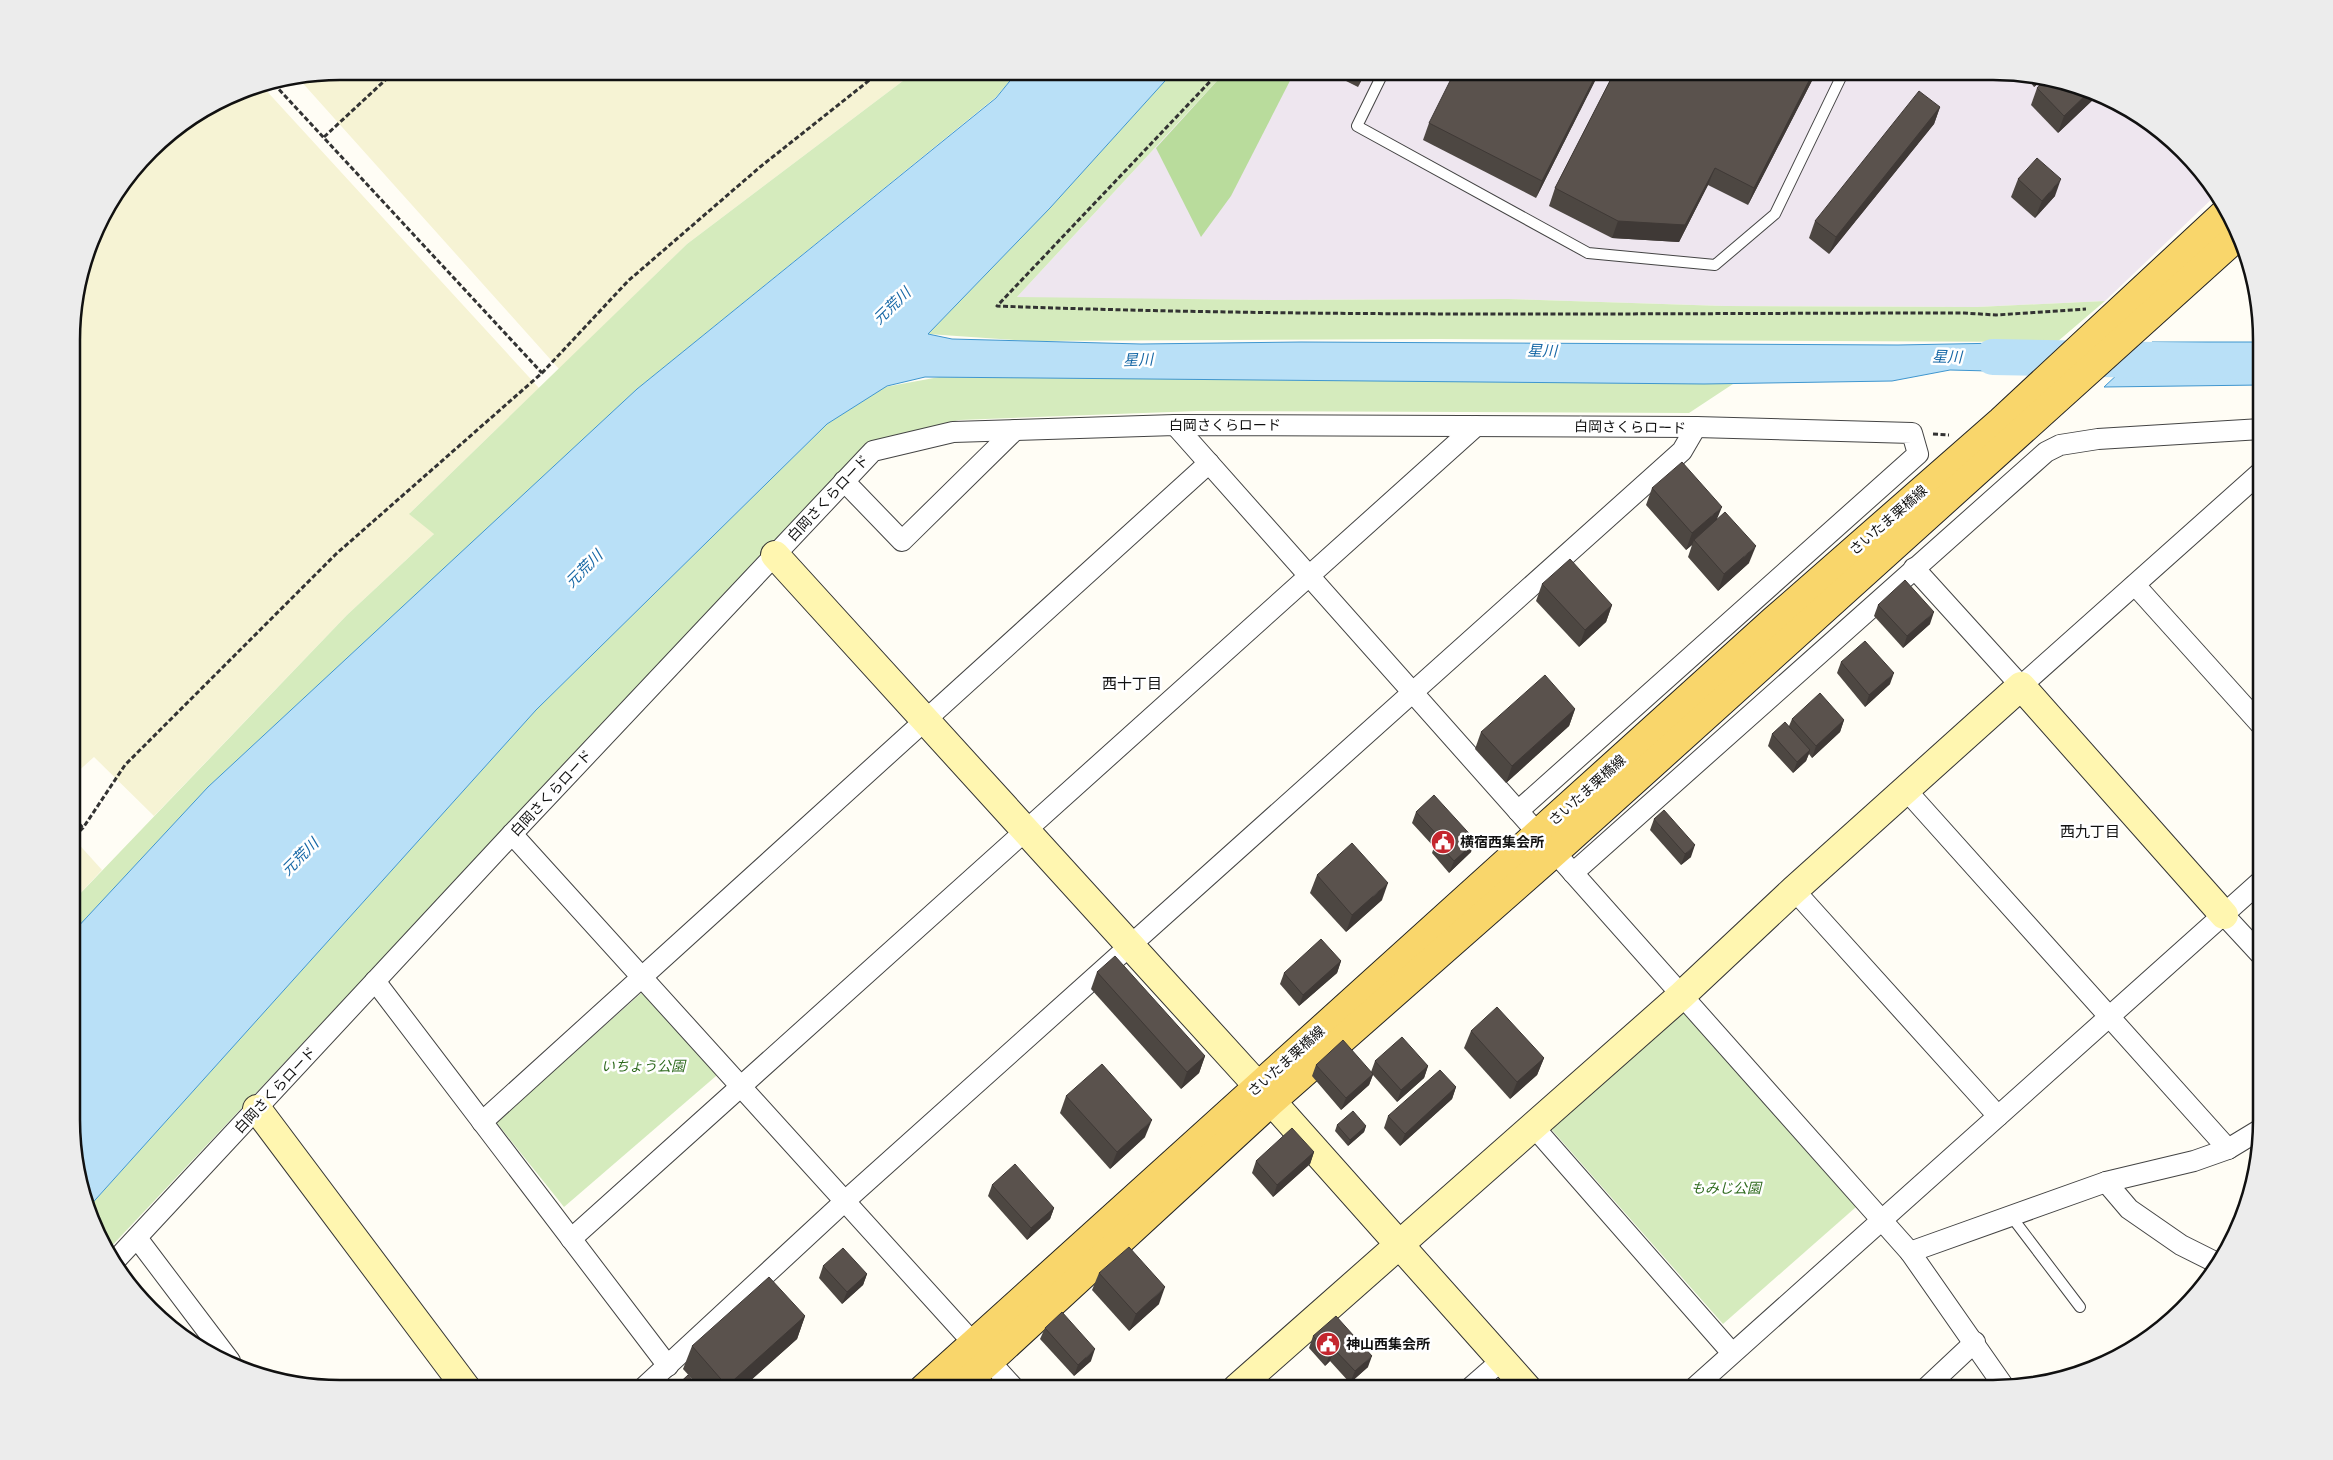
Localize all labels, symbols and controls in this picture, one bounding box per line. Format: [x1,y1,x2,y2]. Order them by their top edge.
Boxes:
water label: 元荒川 [870,283,915,327]
water label: 星川 [1527,343,1559,359]
water label: 星川 [1932,349,1964,365]
water label: 星川 [1123,351,1155,369]
street label: 白岡さくらロード [1169,417,1281,433]
street label: 白岡さくらロード [1574,418,1686,436]
street label: 白岡さくらロード [784,452,872,544]
street label: さいたま栗橋線 [1846,482,1930,558]
water label: 元荒川 [562,546,607,591]
district label: 西十丁目 [1102,676,1162,692]
street label: 白岡さくらロード [507,747,595,839]
street label: さいたま栗橋線 [1545,751,1629,829]
district label: 西九丁目 [2060,824,2120,840]
public building icon: 横宿西集会所 [1430,829,1456,855]
water label: 元荒川 [278,834,323,879]
place label: 横宿西集会所 [1460,834,1544,850]
street label: さいたま栗橋線 [1244,1022,1328,1100]
street label: 白岡さくらロード [231,1044,319,1136]
park label: いちょう公園 [601,1058,687,1074]
park label: もみじ公園 [1691,1180,1763,1196]
public building icon: 神山西集会所 [1315,1331,1341,1357]
place label: 神山西集会所 [1346,1336,1430,1352]

